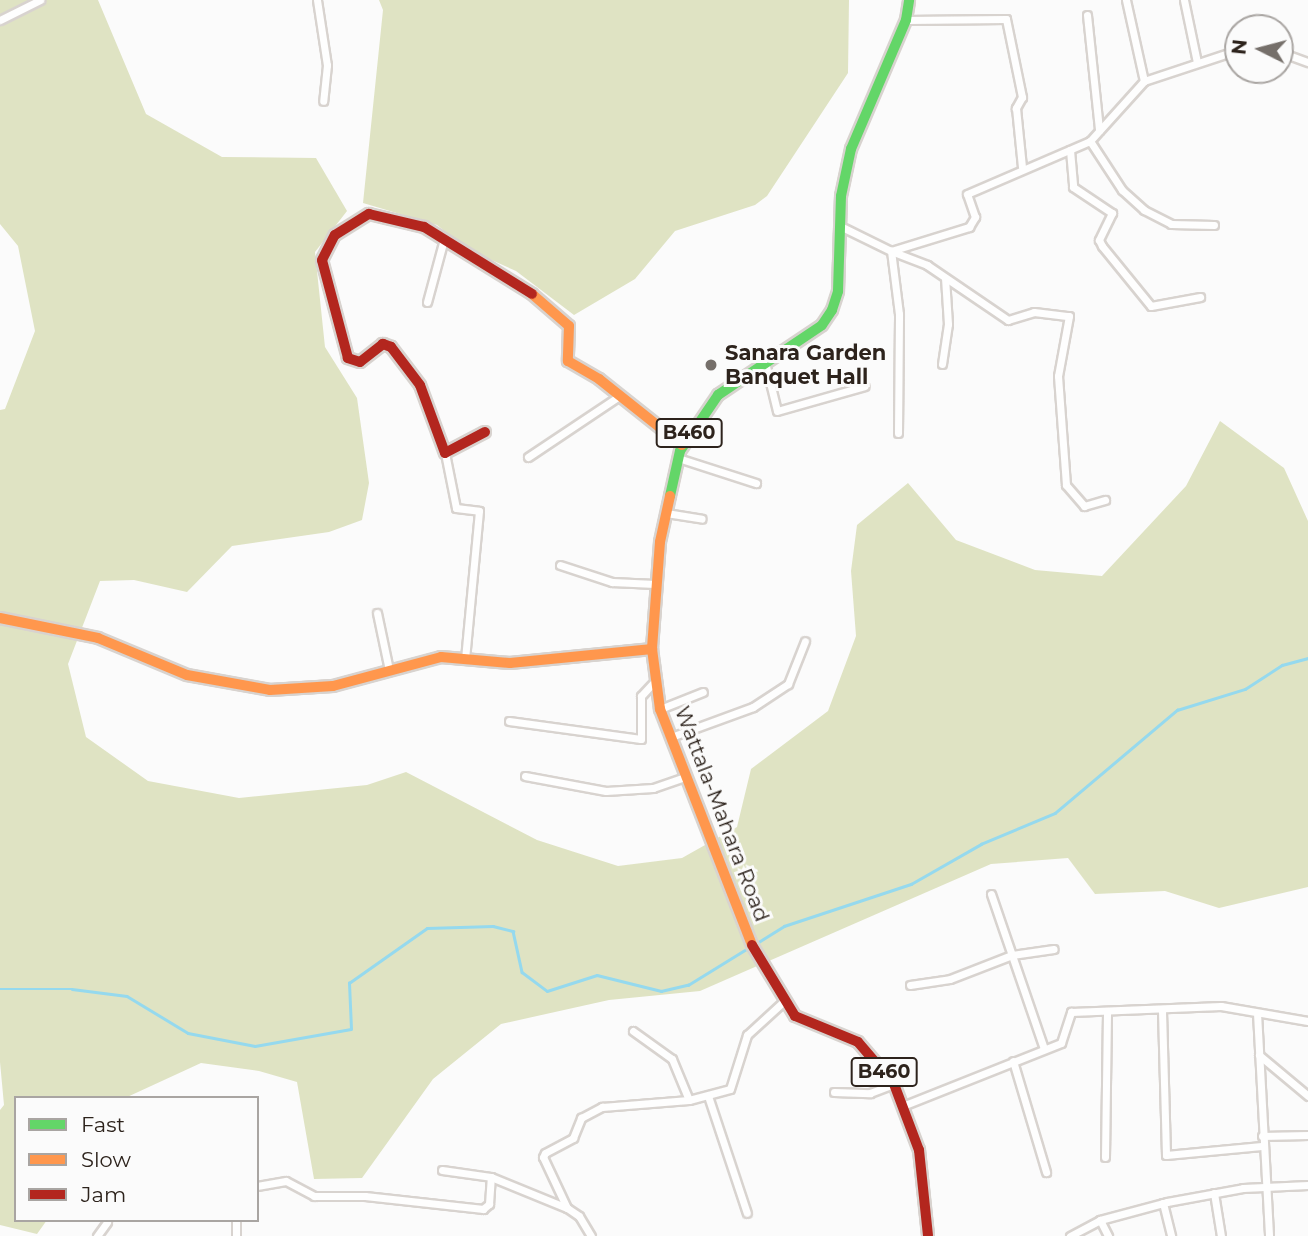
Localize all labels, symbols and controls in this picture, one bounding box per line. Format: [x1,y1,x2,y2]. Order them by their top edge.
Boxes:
north arrow [1224,14,1294,84]
text: N [1227,38,1252,56]
place label: Sanara Garden Banquet Hall [725,340,886,390]
marker: Sanara Garden Banquet Hall [703,357,719,373]
road number: B460 [654,418,724,448]
street label: Wattala-Mahara Road [669,703,775,925]
road number: B460 [849,1056,919,1088]
legend [14,1096,259,1222]
text: Fast [81,1112,125,1137]
text: Slow [81,1147,131,1172]
text: Jam [81,1182,126,1207]

